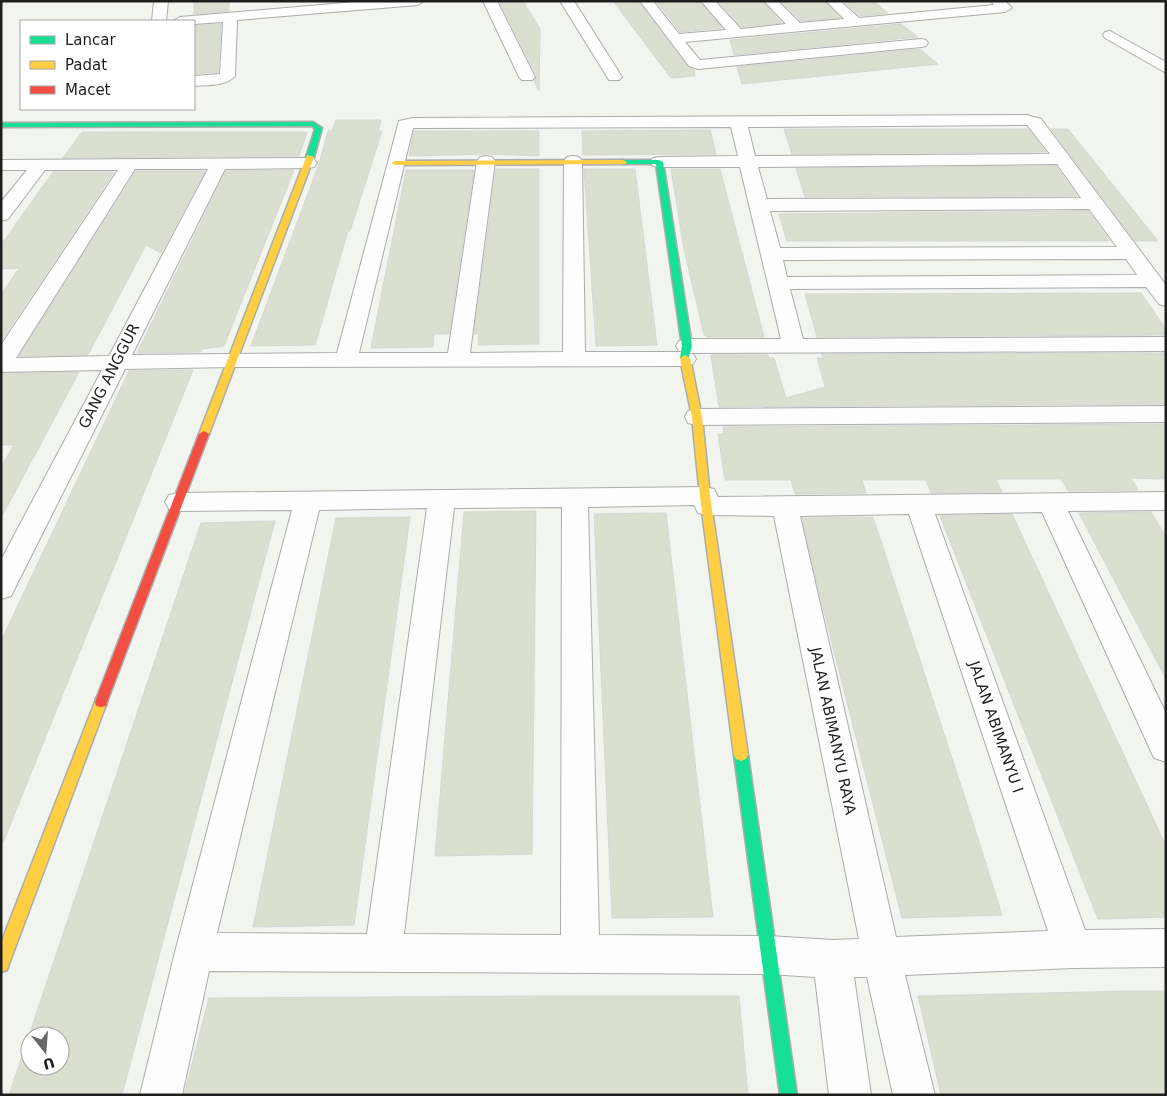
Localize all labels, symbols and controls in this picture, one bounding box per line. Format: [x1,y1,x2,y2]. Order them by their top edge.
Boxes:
legend [20,20,195,110]
text: Lancar [65,31,116,49]
text: Padat [65,56,107,74]
text: Macet [65,81,111,99]
street label: GANG ANGGUR [75,320,143,432]
street label: JALAN ABIMANYU RAYA [806,645,860,817]
street label: JALAN ABIMANYU I [965,658,1027,795]
north arrow [20,1026,70,1076]
text: U [41,1054,57,1073]

